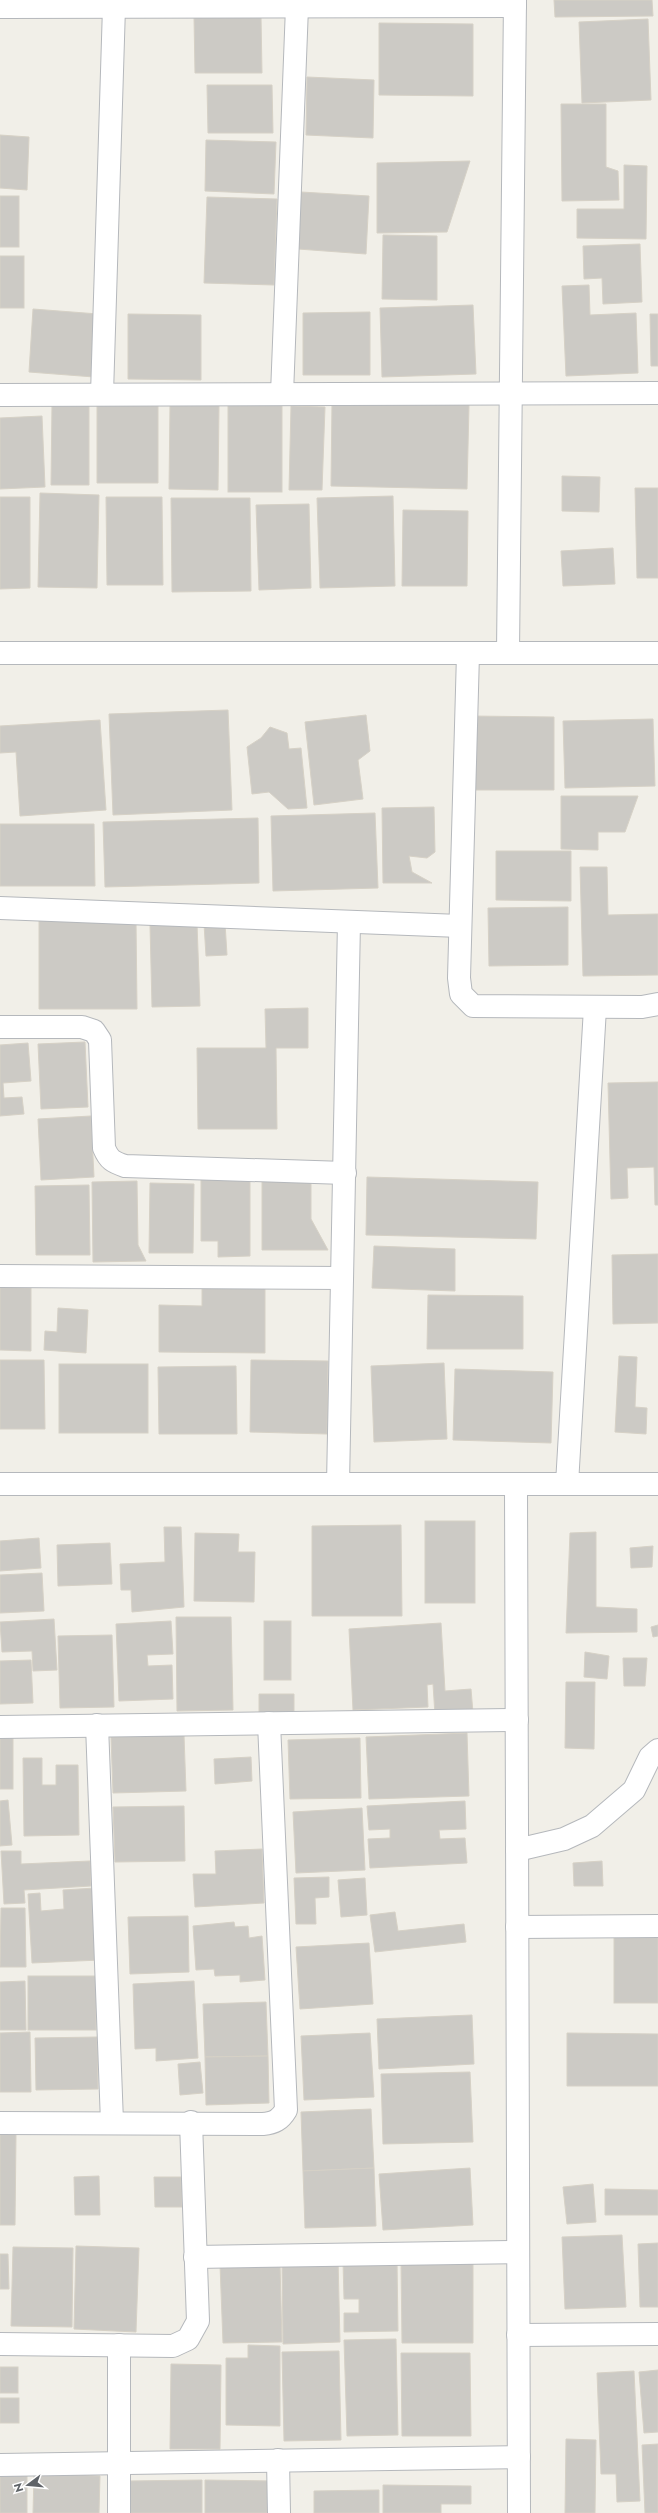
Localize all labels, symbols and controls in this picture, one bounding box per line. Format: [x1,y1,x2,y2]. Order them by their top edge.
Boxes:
north arrow [8,2465,48,2505]
text: N [9,2481,27,2494]

